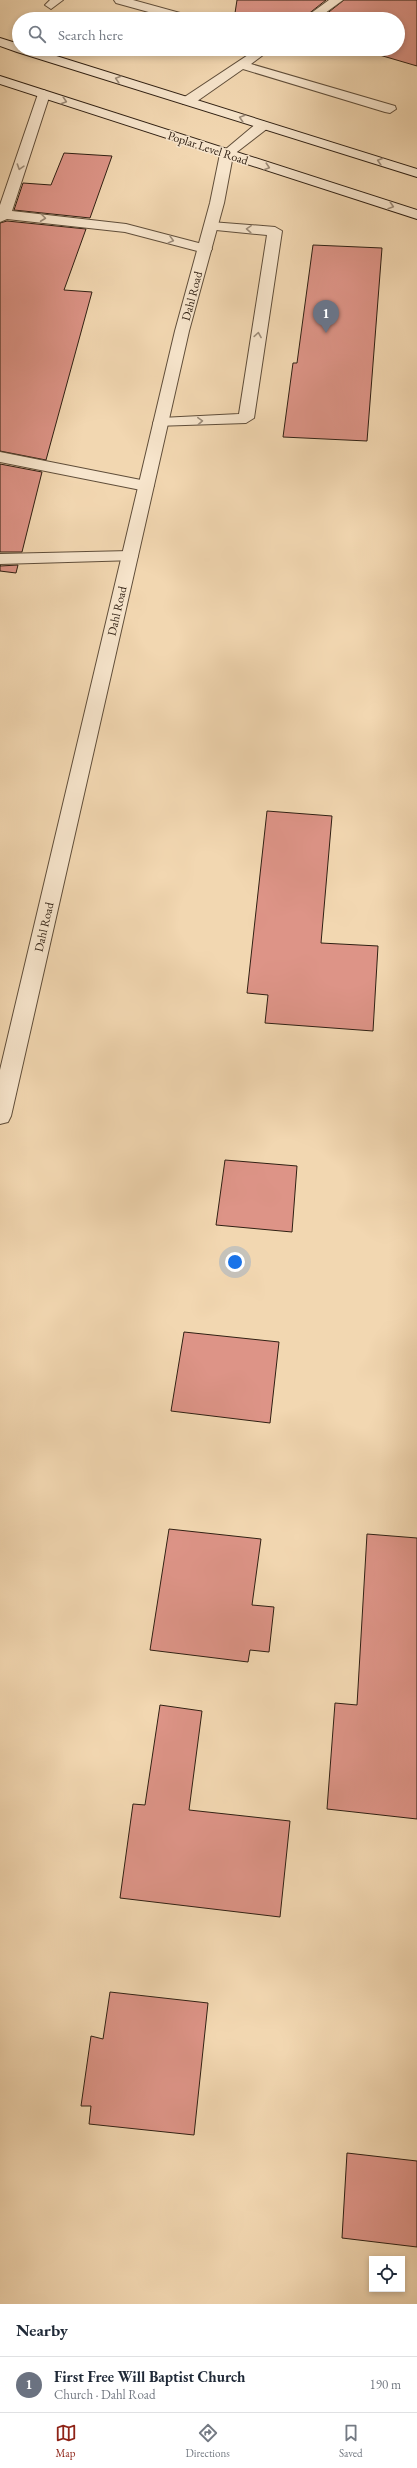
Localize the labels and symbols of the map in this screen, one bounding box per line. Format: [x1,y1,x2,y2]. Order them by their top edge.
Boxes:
one-way arrow [115,75,122,84]
one-way arrow [60,96,67,104]
one-way arrow [239,114,246,123]
street label: Poplar Level Road [166,127,251,169]
one-way arrow [376,157,383,166]
one-way arrow [263,162,270,171]
one-way arrow [16,163,25,170]
one-way arrow [387,202,394,210]
one-way arrow [40,214,46,223]
one-way arrow [246,225,252,234]
one-way arrow [167,235,174,244]
street label: Dahl Road [178,269,206,322]
pin: 1 [313,300,339,333]
one-way arrow [254,332,262,338]
one-way arrow [197,416,203,425]
street label: Dahl Road [104,584,131,637]
street label: Dahl Road [31,900,58,953]
your location [225,1252,245,1272]

